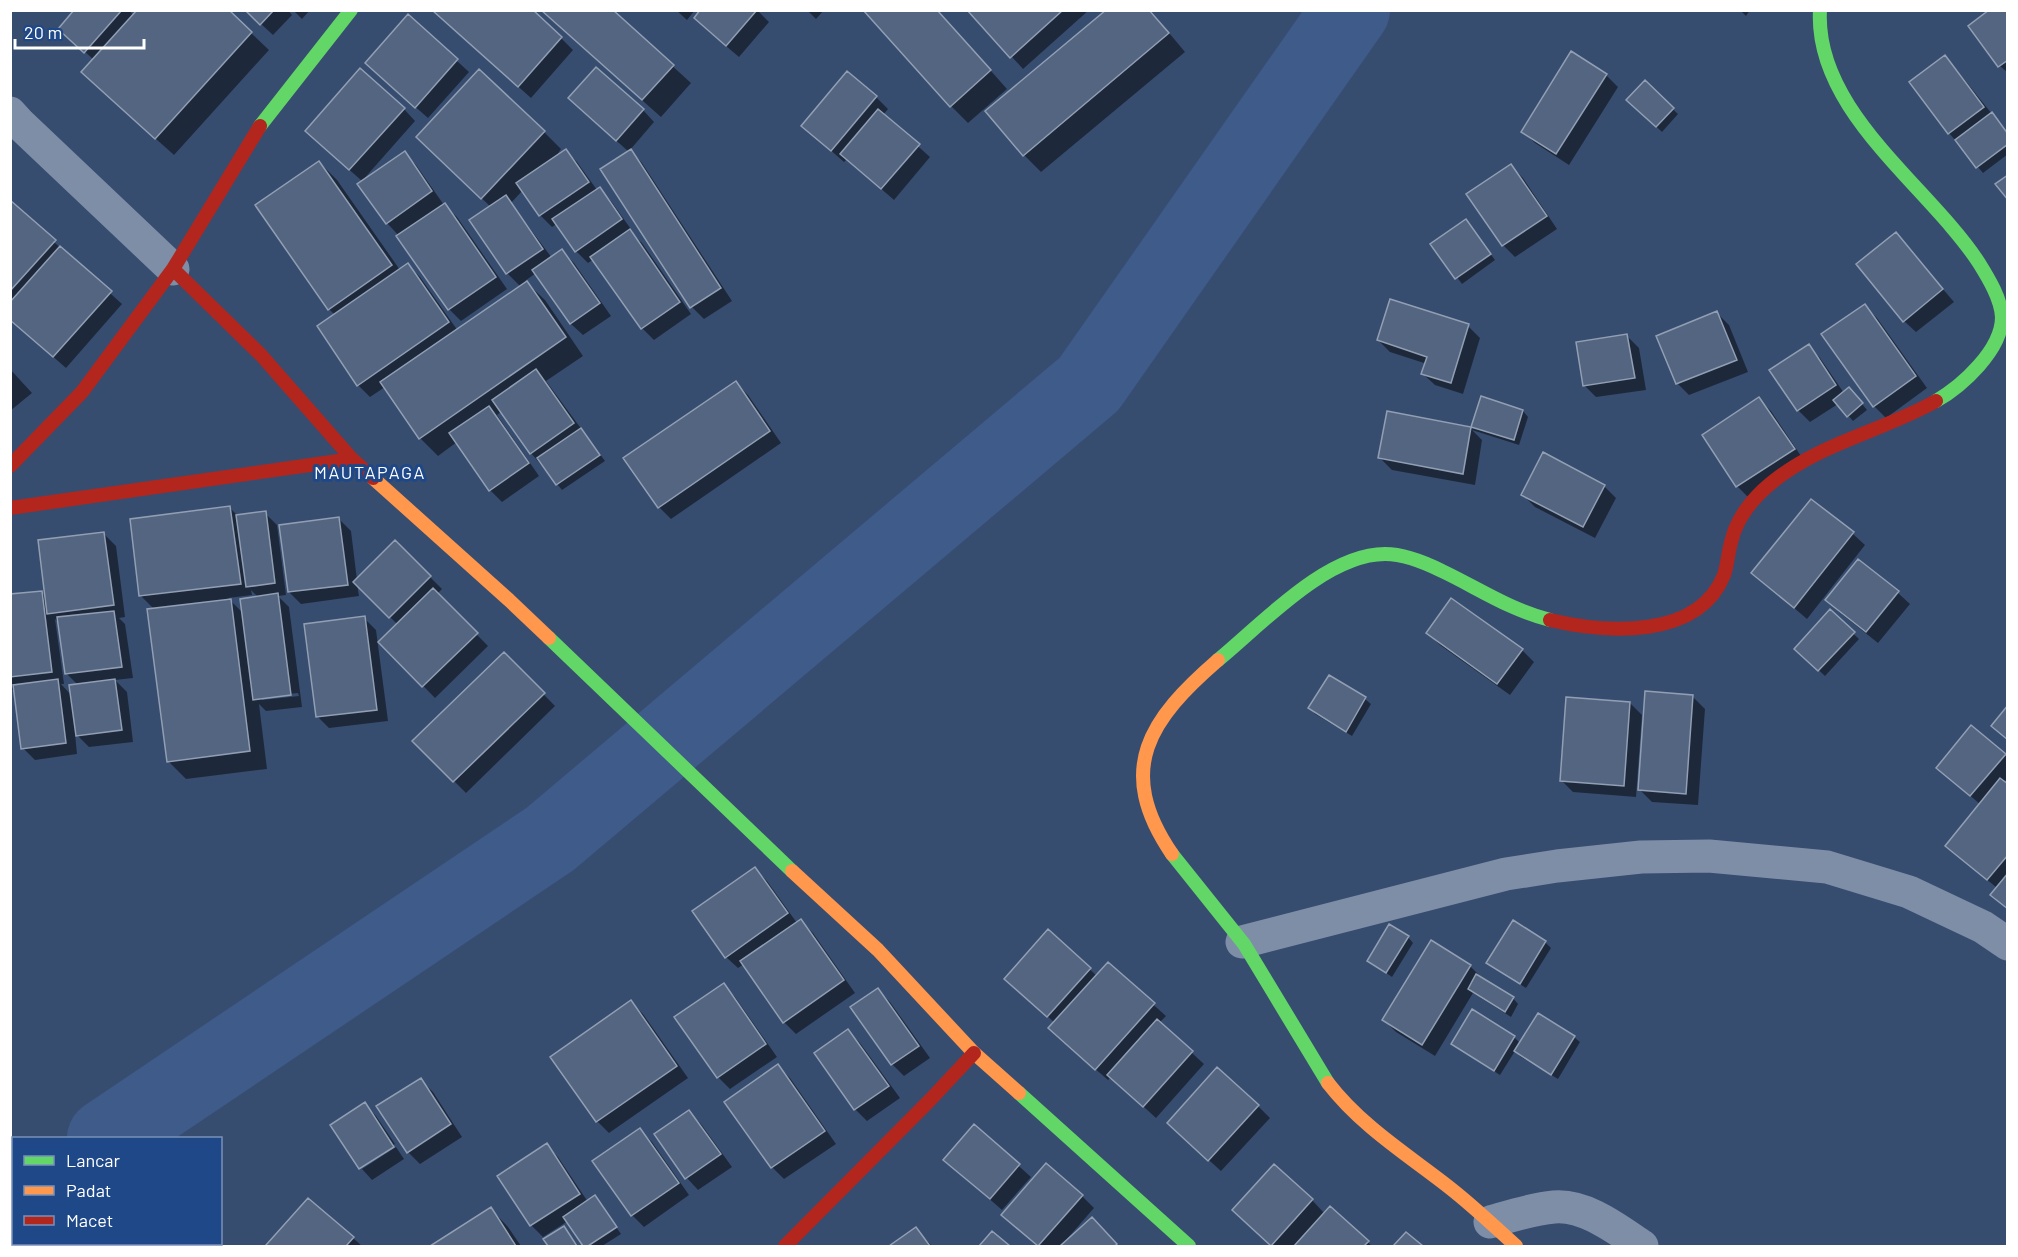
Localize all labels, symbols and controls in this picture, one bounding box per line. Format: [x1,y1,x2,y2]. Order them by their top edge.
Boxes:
scale bar [15,12,144,50]
text: 20 m [24,21,62,43]
district label: MAUTAPAGA [314,461,426,483]
legend [12,1137,222,1245]
text: Lancar [66,1149,121,1171]
text: Padat [66,1179,111,1201]
text: Macet [66,1209,113,1231]

